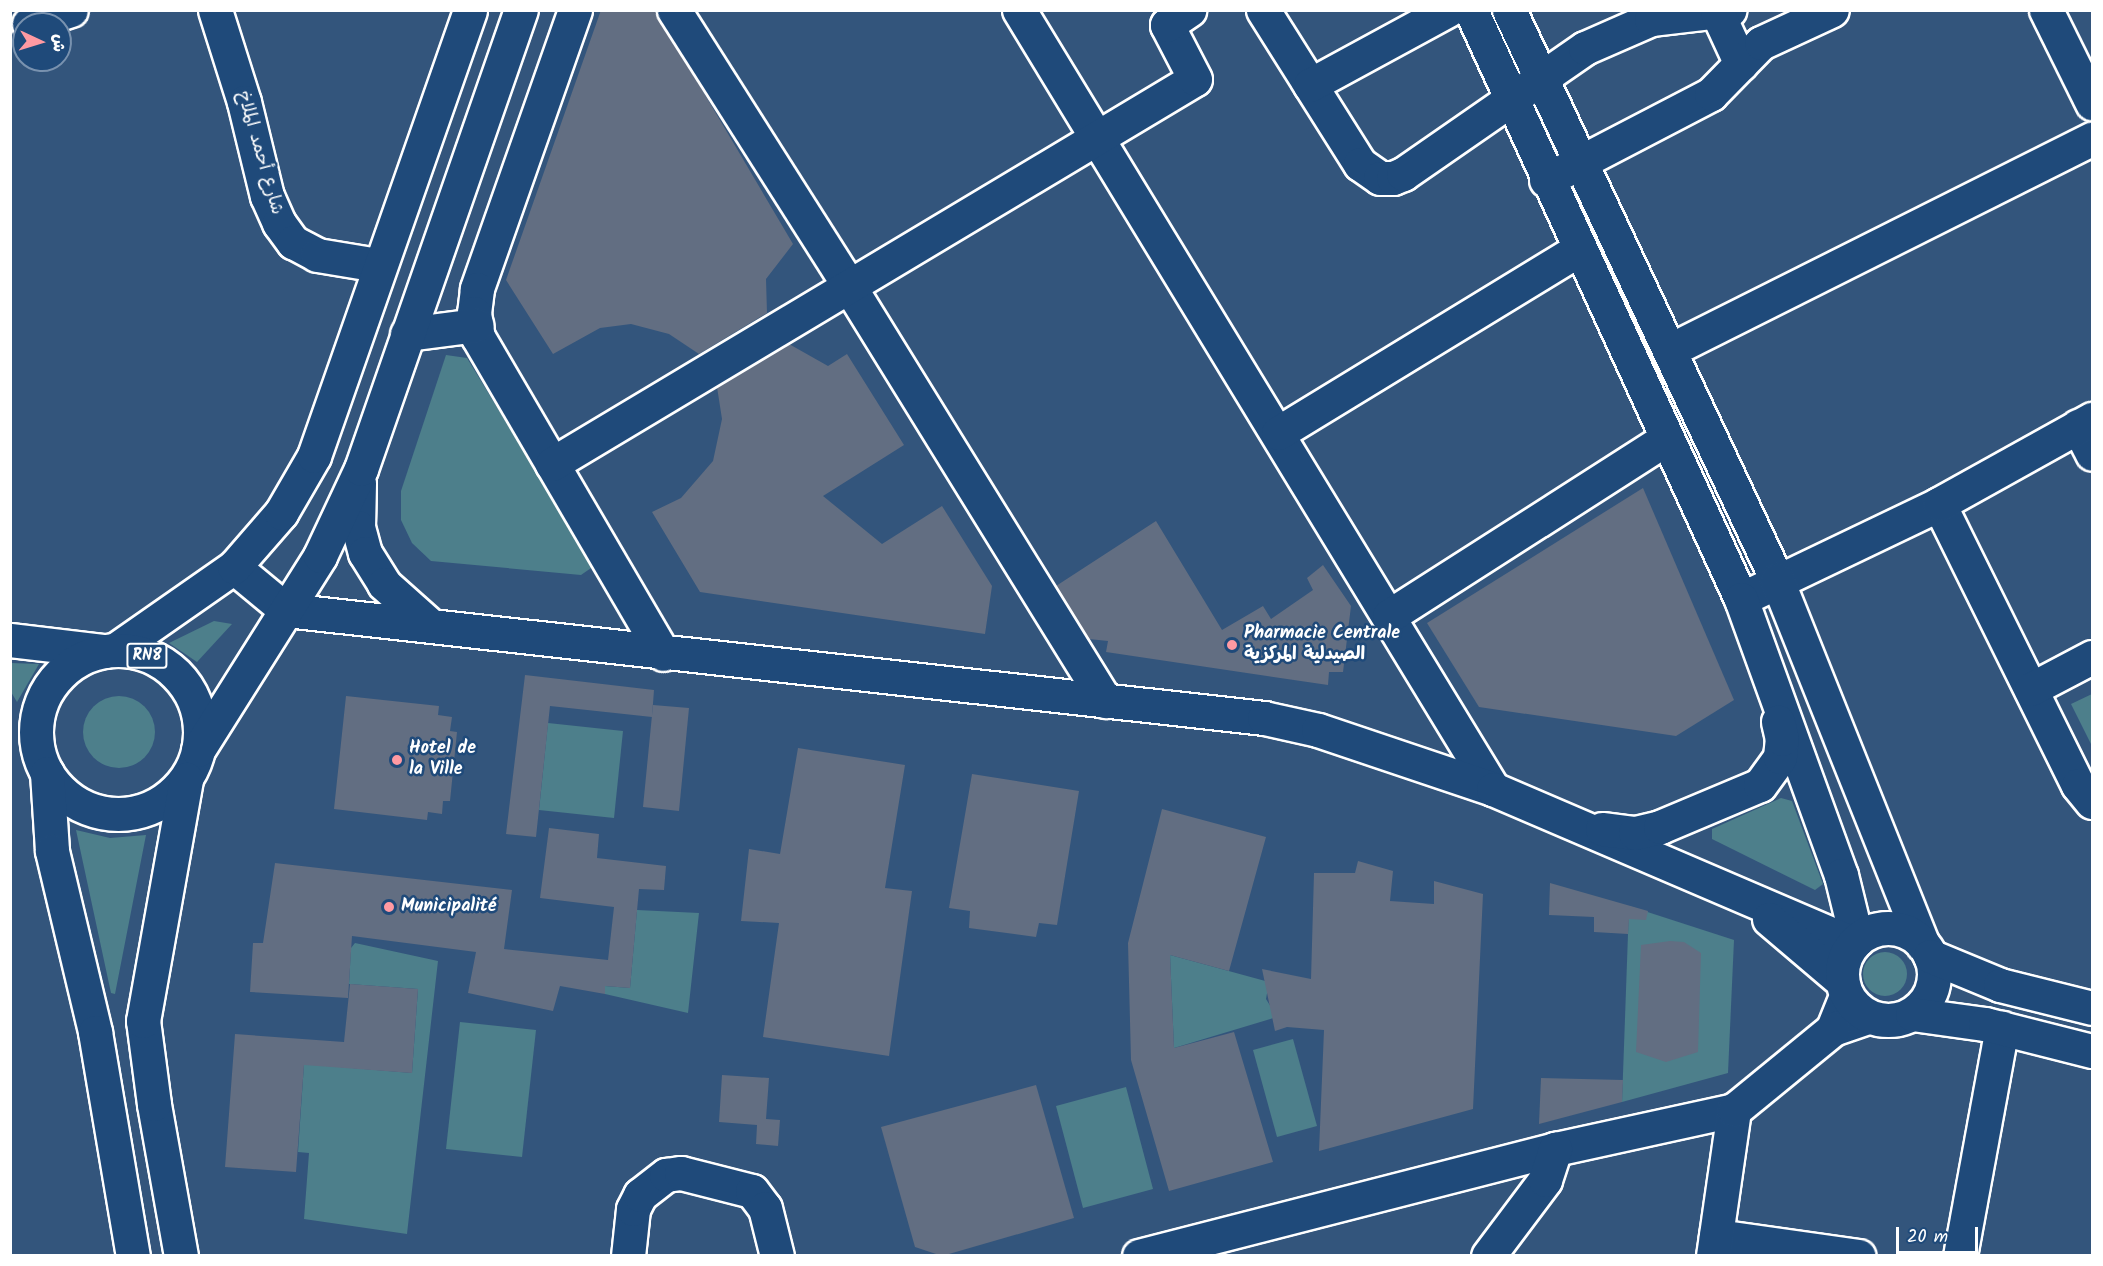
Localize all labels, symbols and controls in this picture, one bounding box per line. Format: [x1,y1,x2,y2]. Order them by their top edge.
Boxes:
north arrow [12,12,72,72]
text: ش [45,33,72,53]
street label: شارع أحمد الملاخ [231,89,287,217]
place label: Pharmacie Centrale الصيدلية المركزية [1244,624,1400,666]
marker: Pharmacie Centrale الصيدلية المركزية [1225,638,1239,652]
road number: RN8 [126,643,168,669]
place label: Hotel de la Ville [409,739,476,782]
marker: Hotel de la Ville [390,753,404,767]
place label: Municipalité [401,896,496,918]
marker: Municipalité [382,900,396,914]
scale bar [1899,1215,1982,1253]
text: 20 m [1907,1223,1948,1252]

